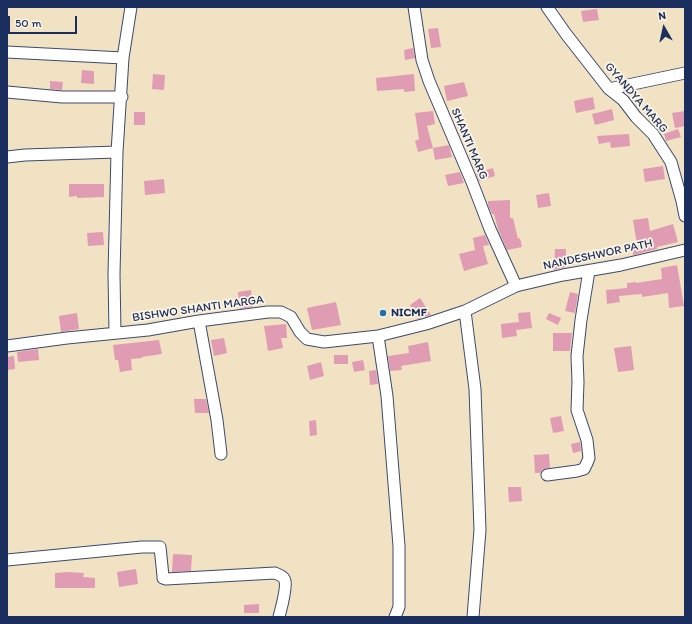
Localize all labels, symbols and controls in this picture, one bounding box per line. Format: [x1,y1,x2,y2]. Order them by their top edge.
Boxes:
scale bar [10,8,79,34]
north arrow [644,8,684,48]
text: N [657,9,667,23]
text: 50 m [15,16,41,30]
street label: GYANDYA MARG [601,60,671,136]
street label: SHANTI MARG [447,106,491,182]
street label: NANDESHWOR PATH [542,236,654,274]
street label: BISHWO SHANTI MARGA [131,293,265,325]
place label: NICMF [391,306,427,320]
marker: NICMF [378,308,388,318]

